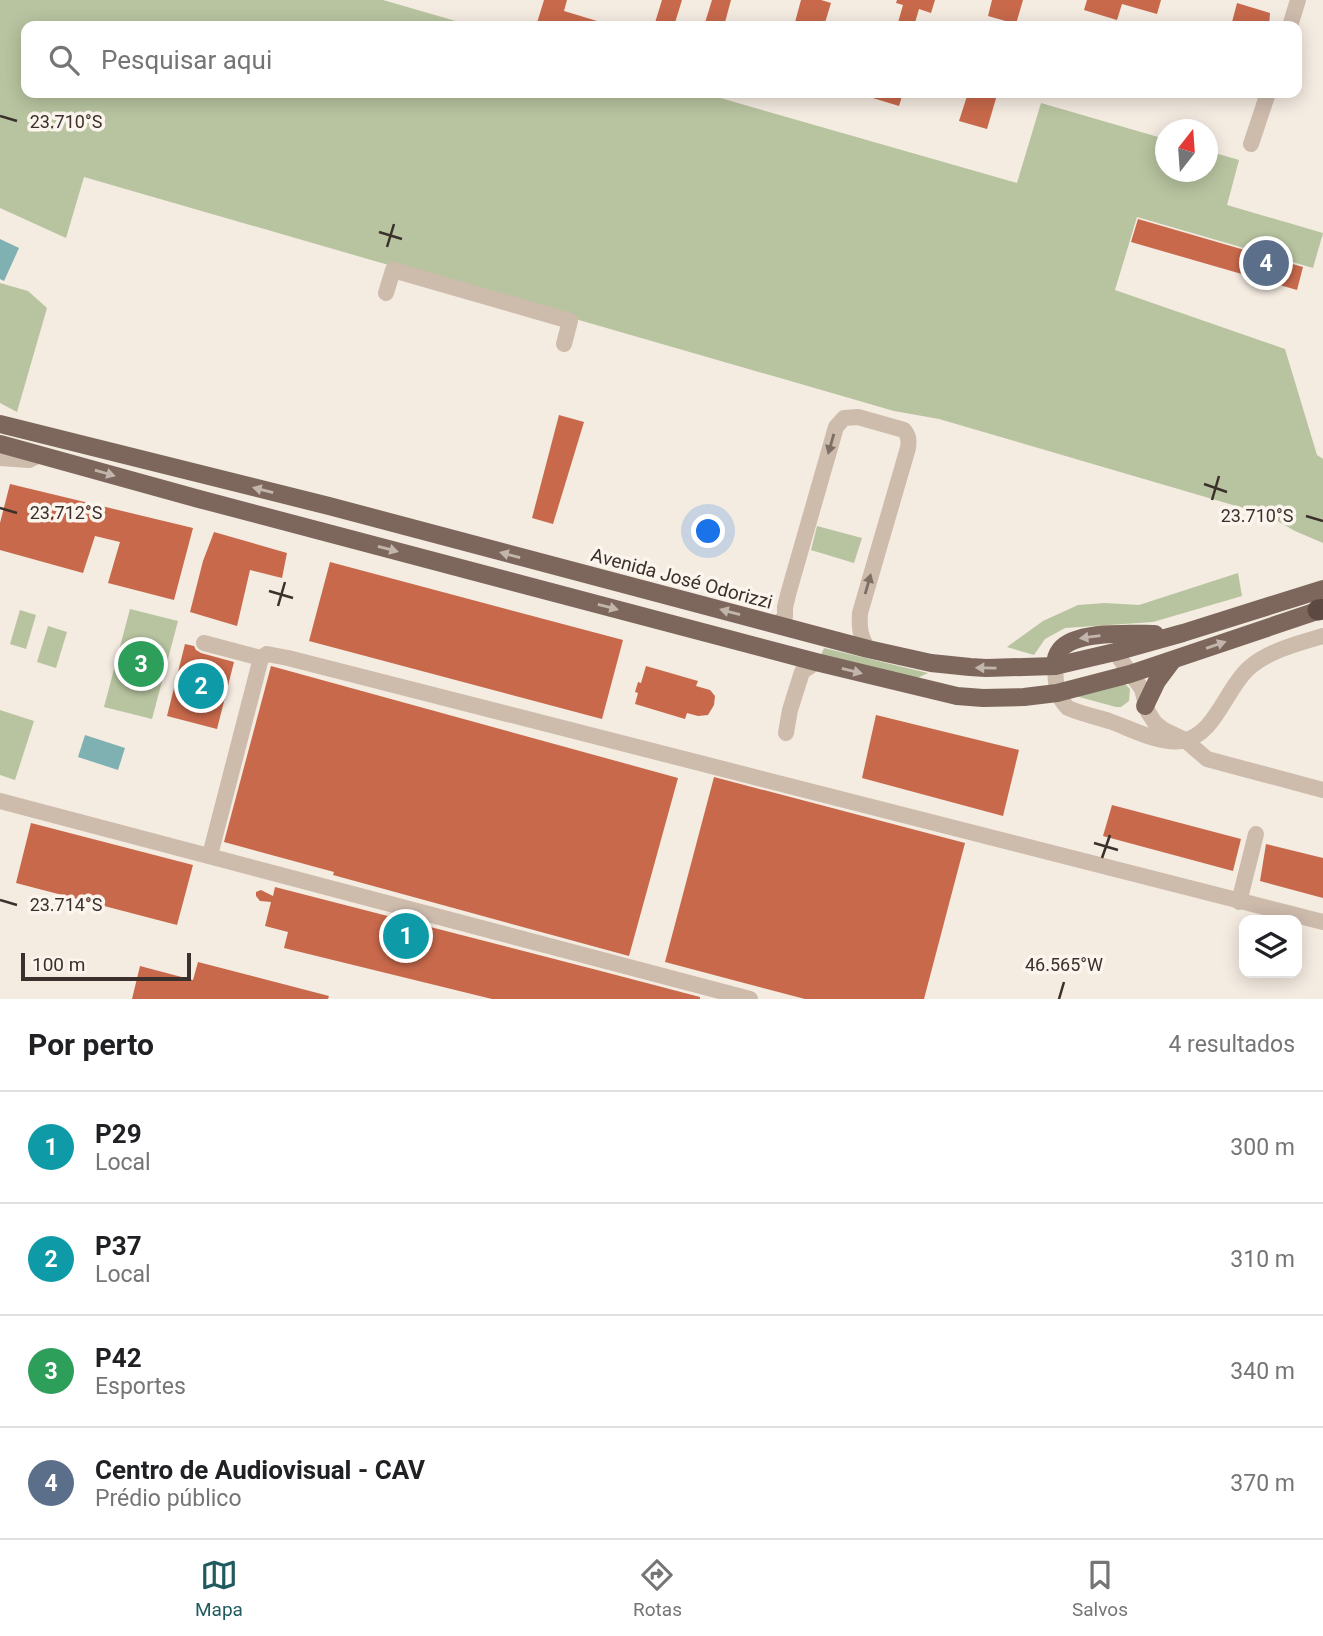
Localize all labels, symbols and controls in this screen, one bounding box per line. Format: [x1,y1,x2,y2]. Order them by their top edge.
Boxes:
search box [21,21,1302,98]
icon: search [45,41,83,79]
text: Pesquisar aqui [101,45,272,75]
text: 23.710°S [30,111,103,132]
north arrow [1155,119,1218,182]
pin: 4 [1243,237,1289,289]
one-way arrow [826,433,836,454]
one-way arrow [94,468,116,479]
one-way arrow [252,484,274,495]
text: 23.712°S [30,502,103,523]
text: 23.710°S [1221,505,1294,526]
your location [691,514,725,548]
street label: Avenida José Odorizzi [589,543,775,614]
one-way arrow [378,544,399,554]
one-way arrow [499,549,521,560]
one-way arrow [864,573,874,594]
one-way arrow [597,602,619,613]
one-way arrow [720,607,741,617]
one-way arrow [1079,632,1101,643]
pin: 3 [118,638,164,690]
one-way arrow [1206,639,1227,650]
pin: 2 [178,660,224,712]
one-way arrow [975,662,997,673]
one-way arrow [841,666,863,677]
text: 23.714°S [30,894,103,915]
pin: 1 [383,910,429,962]
map controls [1239,915,1302,978]
button: layers [1239,915,1302,978]
scale bar [21,950,191,982]
text: 100 m [32,953,85,976]
text: 46.565°W [1025,954,1103,975]
text: Por perto [28,1027,154,1062]
text: 4 resultados [1168,1031,1295,1058]
text: P29 [95,1119,142,1149]
text: 1 [44,1134,58,1161]
text: 300 m [1230,1134,1295,1161]
text: Local [95,1149,151,1176]
text: P37 [95,1231,142,1261]
text: 2 [44,1246,58,1273]
text: 310 m [1230,1246,1295,1273]
text: Local [95,1261,151,1288]
text: P42 [95,1343,142,1373]
text: 3 [44,1358,58,1385]
text: 340 m [1230,1358,1295,1385]
text: Esportes [95,1373,186,1400]
text: Centro de Audiovisual - CAV [95,1455,425,1485]
text: 4 [44,1470,58,1497]
text: 370 m [1230,1470,1295,1497]
text: Prédio público [95,1485,242,1512]
tab: Mapa [195,1556,243,1621]
tab: Rotas [633,1556,682,1621]
tab: Salvos [1072,1556,1128,1621]

